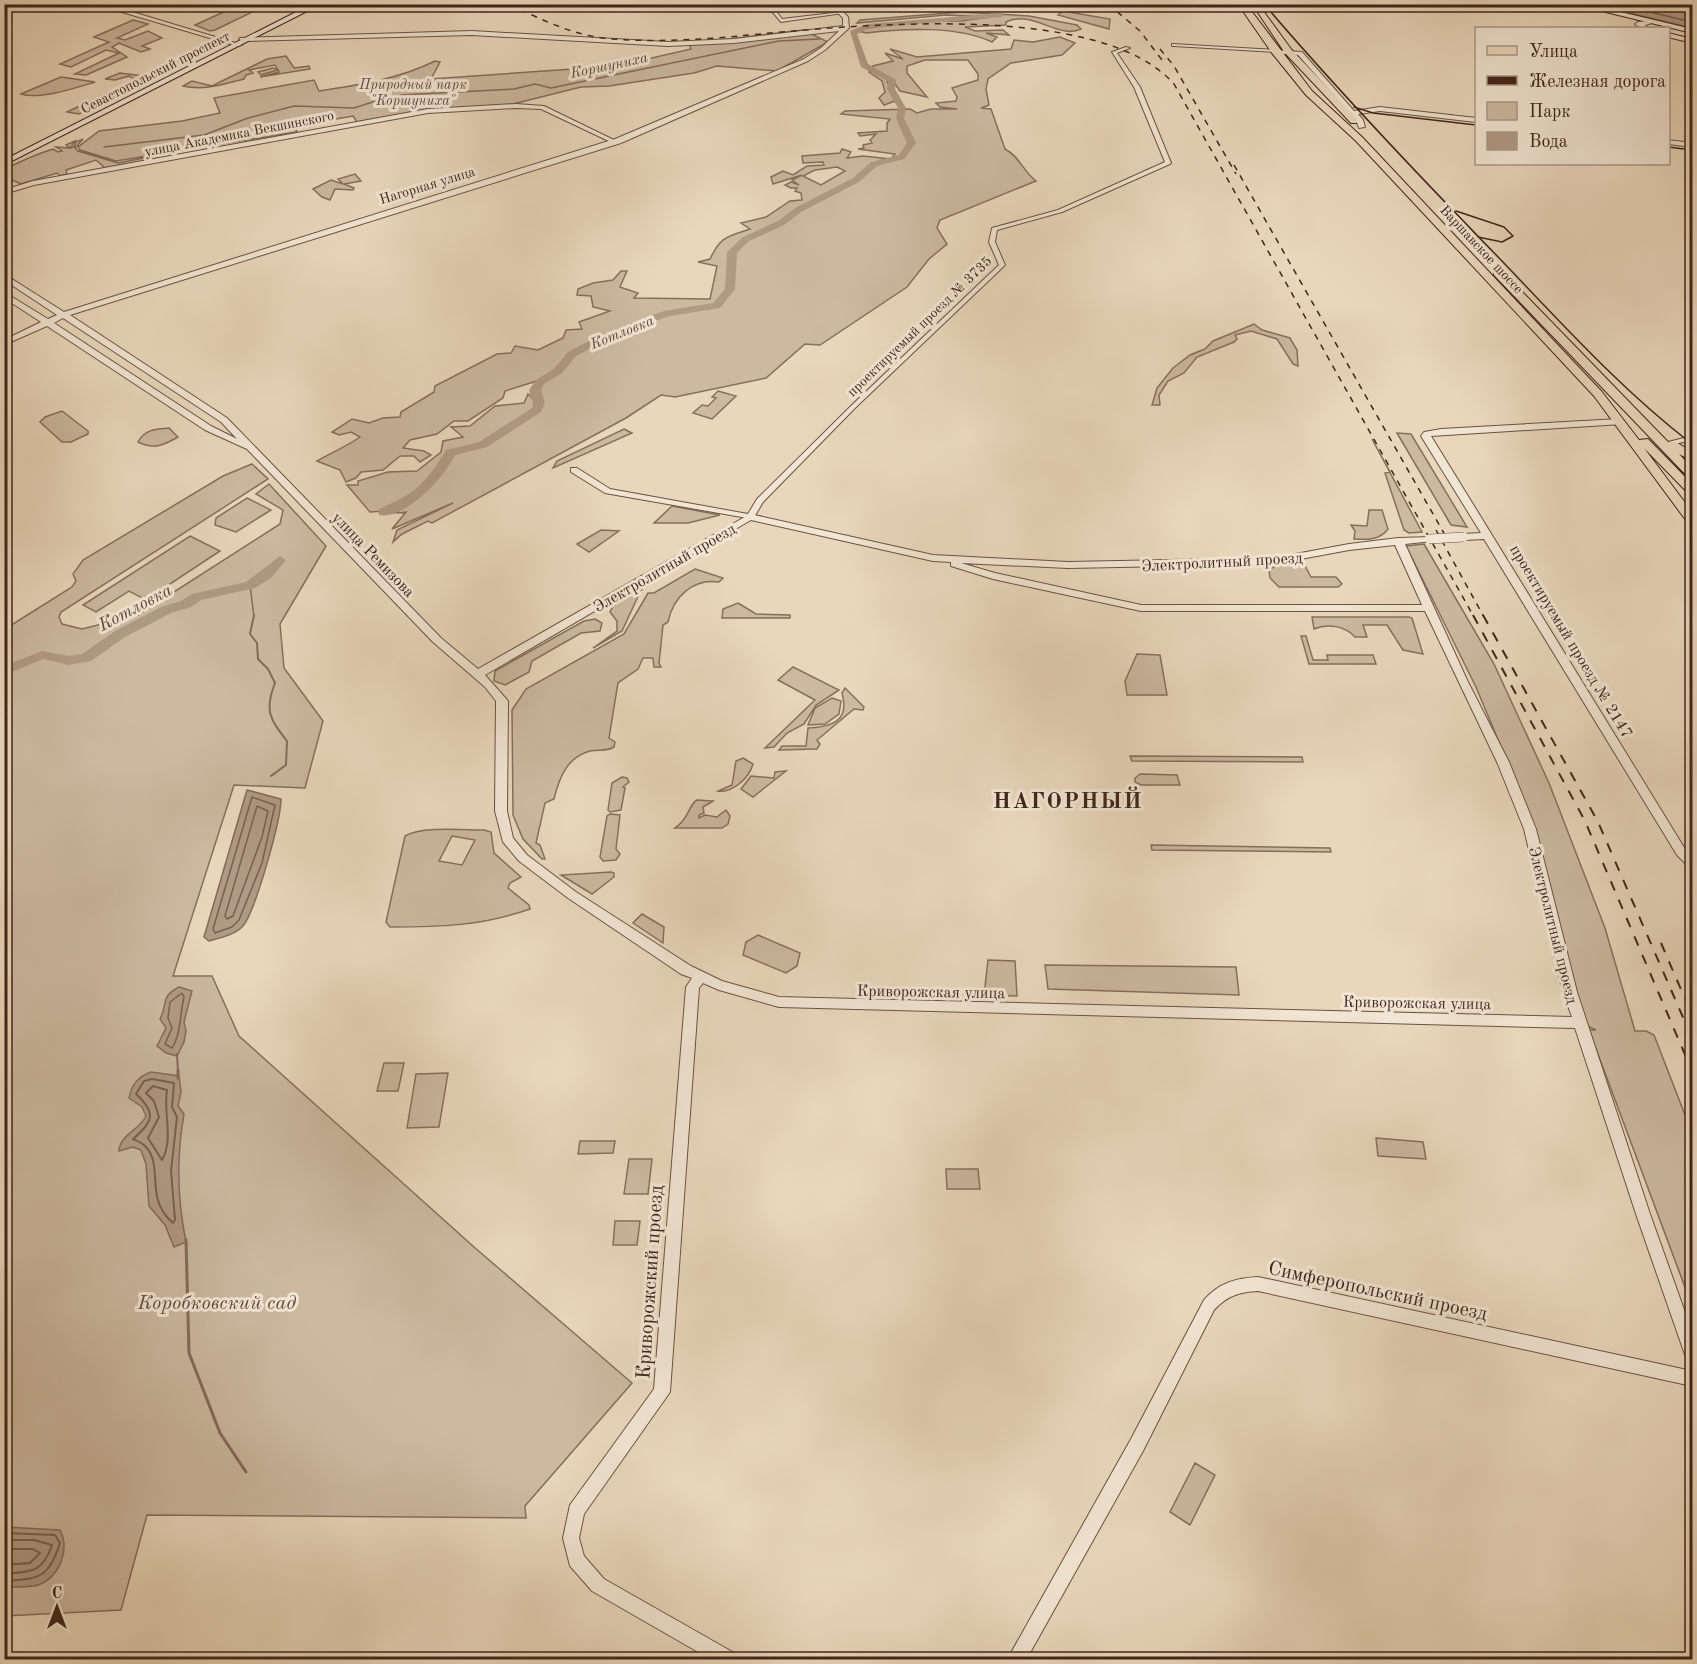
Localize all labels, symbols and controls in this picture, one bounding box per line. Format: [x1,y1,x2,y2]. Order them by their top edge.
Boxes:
legend [1475,27,1670,165]
street label: Севастопольский проспект [79,29,233,117]
text: Улица [1529,43,1578,61]
water label: Коршуниха [568,51,650,82]
text: Железная дорога [1529,73,1666,91]
park label: Природный парк "Коршуниха" [358,78,467,109]
text: Парк [1529,103,1570,121]
street label: улица Академика Векшинского [143,109,335,159]
text: Вода [1529,133,1568,151]
street label: Нагорная улица [378,165,477,207]
street label: Варшавское шоссе [1437,203,1526,296]
street label: проектируемый проезд № 3735 [845,254,995,399]
water label: Котловка [588,314,656,353]
street label: улица Ремизова [328,510,417,601]
street label: Электролитный проезд [591,521,739,616]
street label: проектируемый проезд № 2147 [1506,542,1634,742]
street label: Электролитный проезд [1141,551,1303,575]
water label: Котловка [95,581,175,635]
district label: НАГОРНЫЙ [993,786,1143,813]
street label: Электролитный проезд [1525,845,1579,1006]
street label: Криворожская улица [857,984,1005,1002]
street label: Криворожская улица [1343,995,1491,1013]
street label: Криворожский проезд [634,1184,668,1380]
street label: Симферопольский проезд [1266,1259,1489,1325]
park label: Коробковский сад [137,1294,296,1314]
north arrow [27,1577,87,1637]
text: С [52,1586,62,1602]

